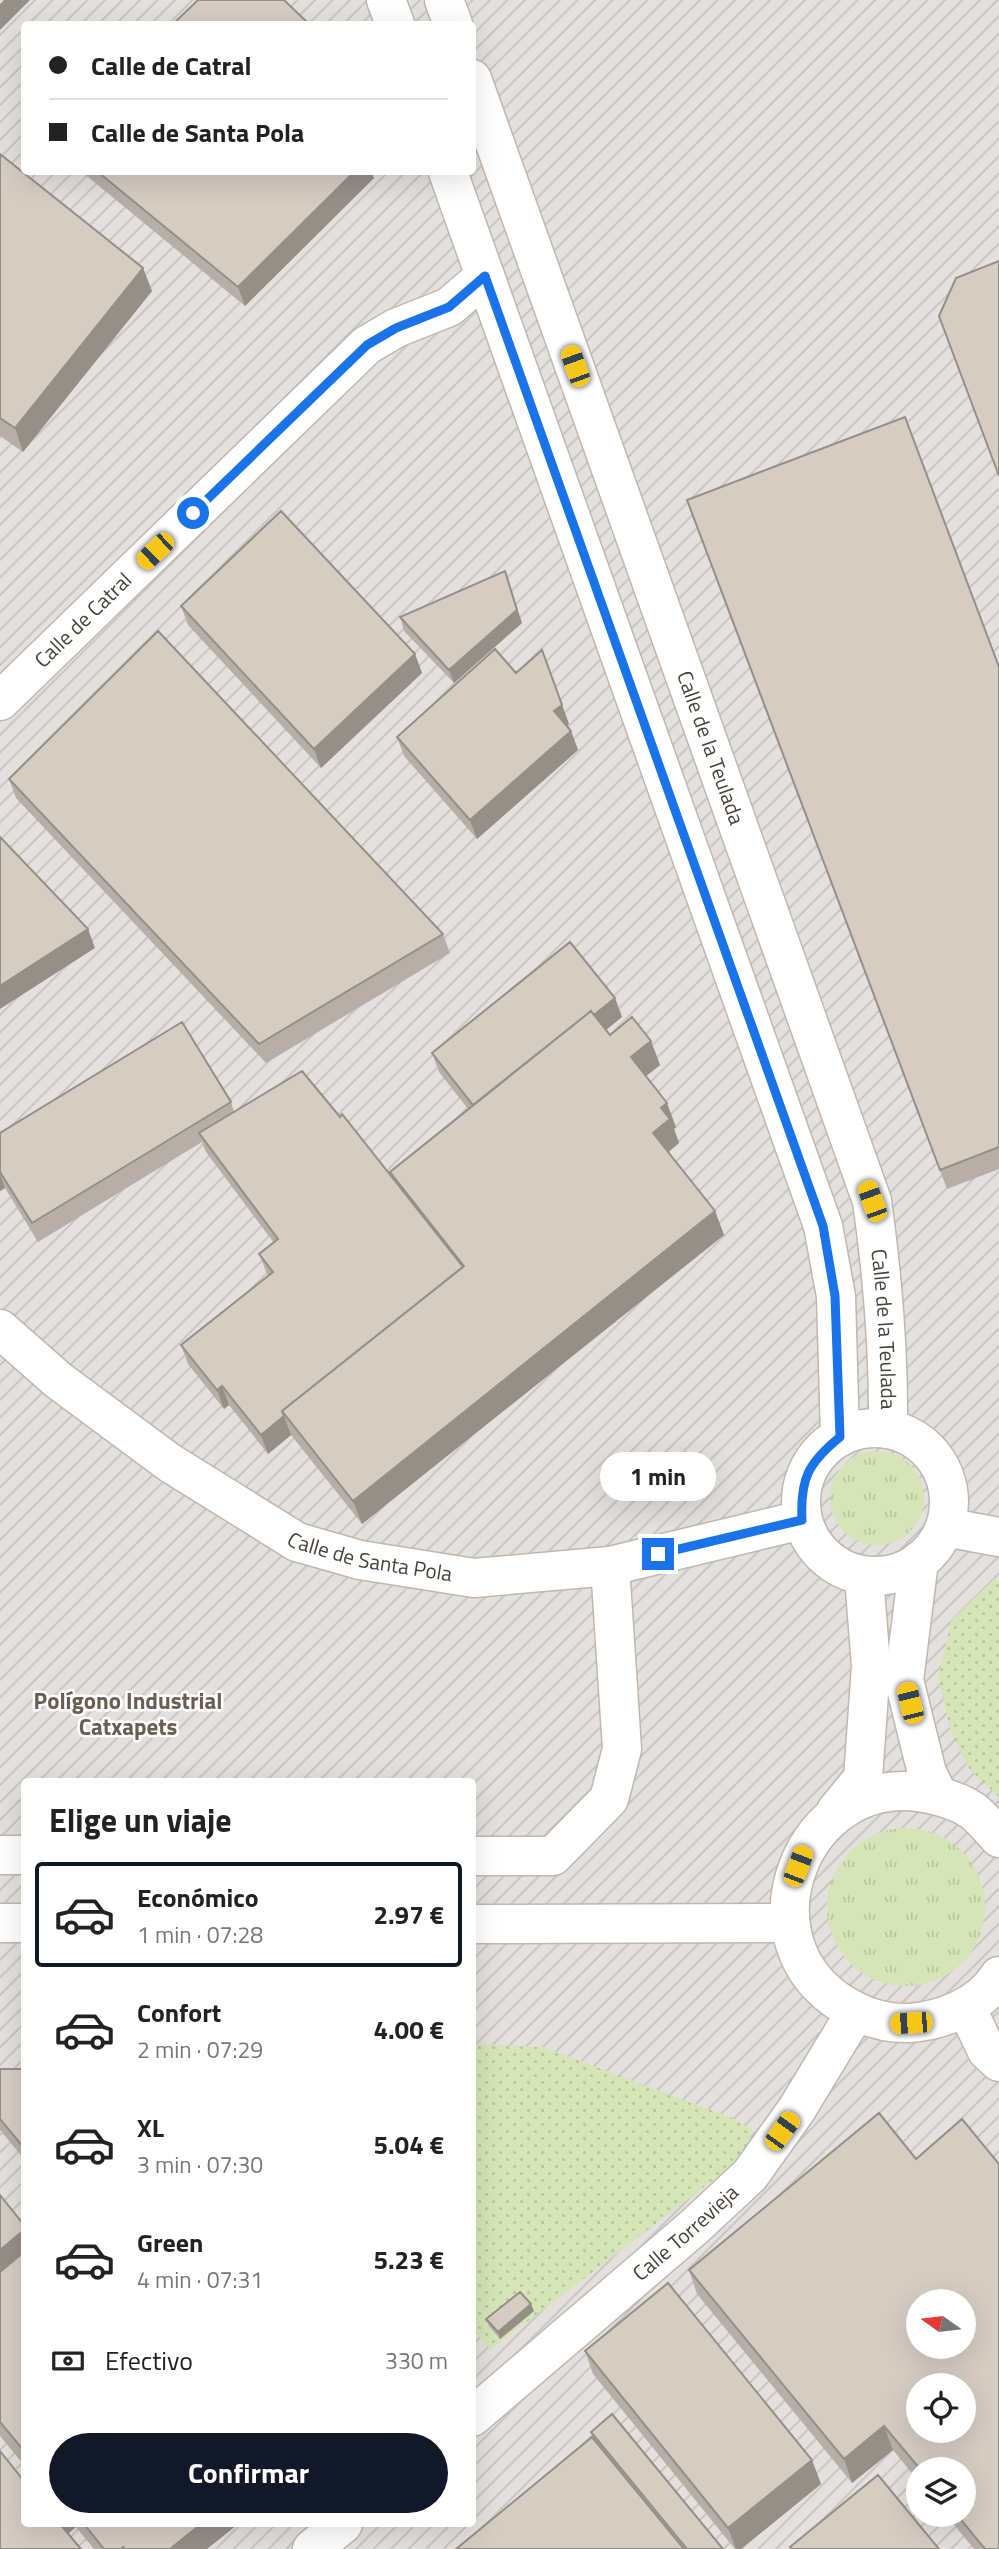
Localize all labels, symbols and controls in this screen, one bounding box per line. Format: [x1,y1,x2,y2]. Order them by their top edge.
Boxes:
text: Calle de Catral [91,46,252,85]
text: Calle de Santa Pola [91,113,304,152]
car [558,343,593,389]
route start [177,497,209,529]
car [133,529,178,573]
street label: Calle de Catral [26,564,139,675]
street label: Calle de la Teulada [669,666,754,829]
car [855,1178,890,1224]
street label: Calle de la Teulada [863,1247,905,1410]
callout: 1 min [600,1452,716,1502]
text: 1 min [630,1459,686,1494]
street label: Calle de Santa Pola [281,1523,455,1589]
route end [642,1538,674,1570]
car [895,1680,926,1726]
district label: Polígono Industrial Catxapets [34,1683,222,1744]
text: Elige un viaje [49,1796,232,1844]
car [781,1843,816,1889]
text: Económico [137,1878,259,1917]
icon: car [53,1883,116,1946]
text: 2.97 € [373,1895,444,1934]
text: 1 min · 07:28 [137,1917,263,1952]
text: Confort [137,1993,221,2032]
icon: car [53,1998,116,2061]
text: 4.00 € [373,2010,444,2049]
car [890,2011,933,2035]
text: 2 min · 07:29 [137,2032,263,2067]
text: XL [137,2108,164,2147]
car [762,2108,803,2154]
icon: car [53,2113,116,2176]
text: 5.04 € [373,2125,444,2164]
text: 3 min · 07:30 [137,2147,263,2182]
street label: Calle Torrevieja [625,2176,746,2288]
text: Green [137,2223,203,2262]
icon: car [53,2228,116,2291]
text: 5.23 € [373,2240,444,2279]
text: 4 min · 07:31 [137,2262,263,2297]
north arrow [906,2289,976,2359]
map controls [906,2289,976,2527]
text: Efectivo [105,2341,193,2380]
icon: cash [49,2342,87,2380]
text: 330 m [385,2343,448,2378]
button: locate [906,2373,976,2443]
button: Confirmar [49,2433,448,2513]
button: layers [906,2457,976,2527]

